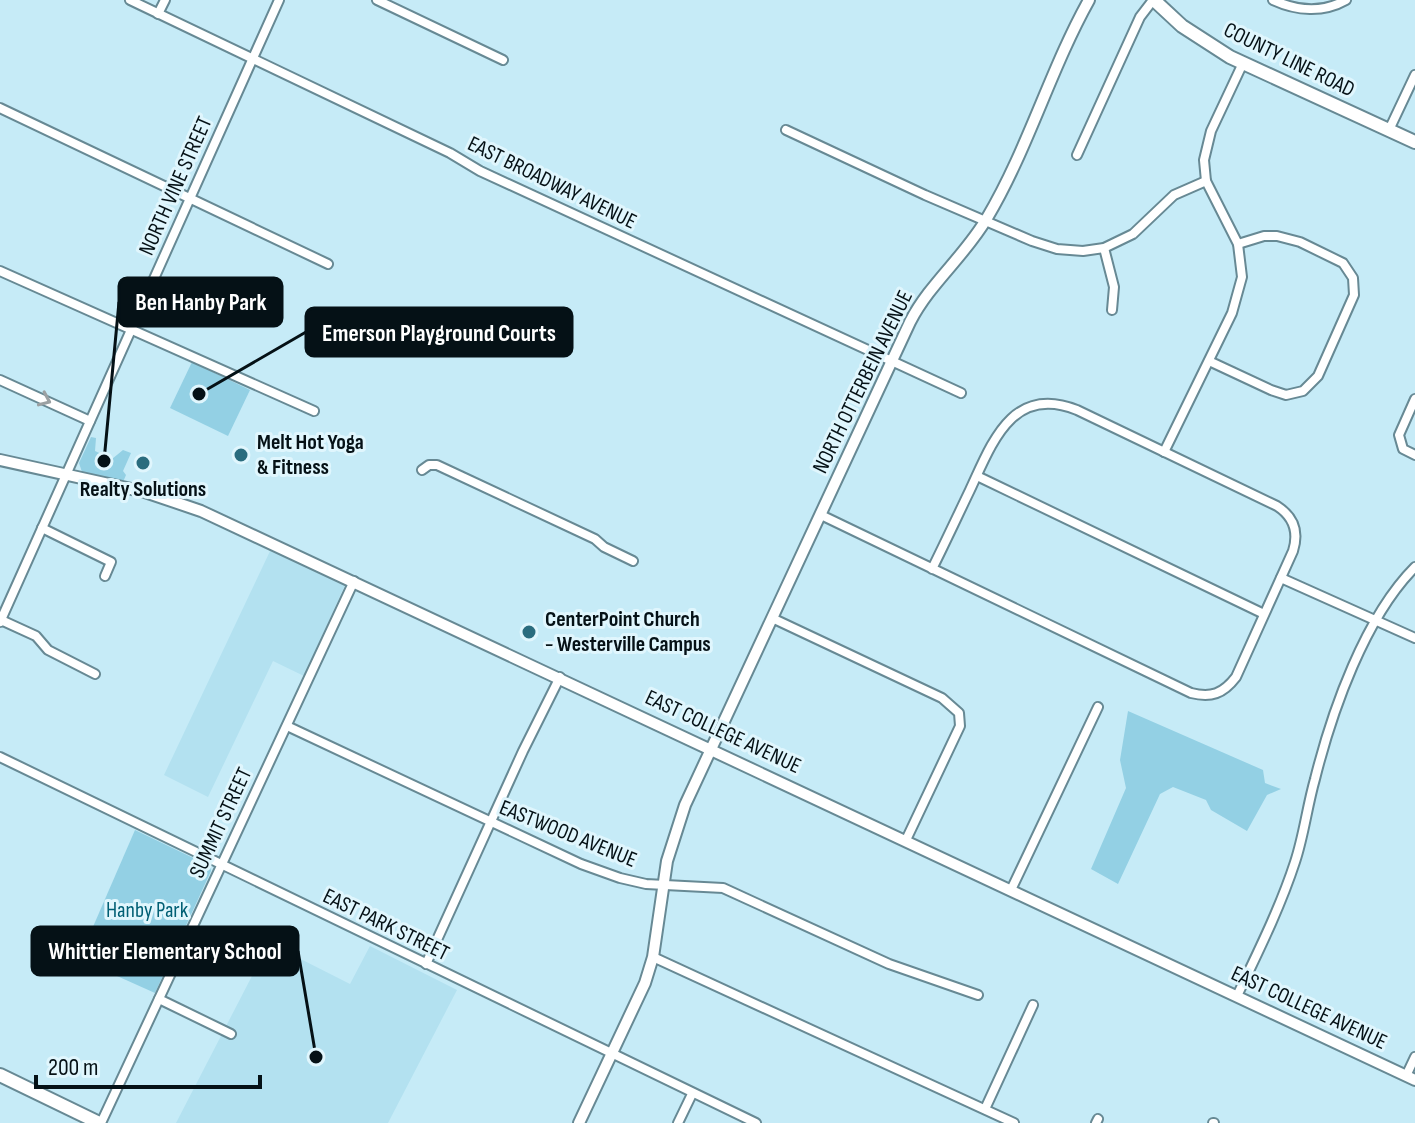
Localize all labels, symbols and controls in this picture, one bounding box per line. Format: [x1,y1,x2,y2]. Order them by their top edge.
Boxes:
street label: COUNTY LINE ROAD [1219,17,1359,103]
street label: NORTH VINE STREET [133,112,219,260]
street label: EAST BROADWAY AVENUE [463,130,641,236]
callout: Ben Hanby Park [119,278,282,326]
street label: NORTH OTTERBEIN AVENUE [807,286,919,478]
text: Ben Hanby Park [135,288,267,317]
callout: Emerson Playground Courts [306,308,572,356]
text: Emerson Playground Courts [322,319,556,348]
one-way arrow [37,391,51,407]
place label: Melt Hot Yoga & Fitness [257,429,364,481]
marker: Melt Hot Yoga & Fitness [232,446,250,464]
marker: Realty Solutions [134,454,152,472]
place label: Realty Solutions [80,476,206,503]
place label: CenterPoint Church - Westerville Campus [545,606,711,658]
marker: CenterPoint Church - Westerville Campus [520,623,538,641]
street label: EAST COLLEGE AVENUE [641,684,805,780]
street label: SUMMIT STREET [184,763,258,883]
street label: EASTWOOD AVENUE [495,794,641,874]
street label: EAST PARK STREET [318,883,454,967]
park label: Hanby Park [106,897,189,924]
callout: Whittier Elementary School [32,927,298,975]
text: Whittier Elementary School [48,937,282,966]
street label: EAST COLLEGE AVENUE [1227,960,1391,1056]
scale bar [36,1039,260,1089]
text: 200 m [48,1053,99,1082]

